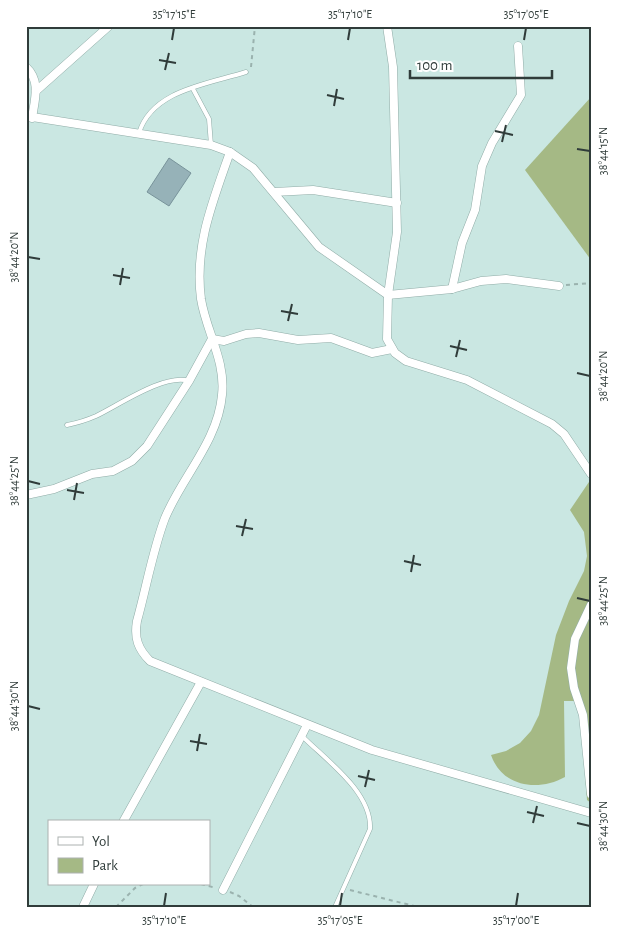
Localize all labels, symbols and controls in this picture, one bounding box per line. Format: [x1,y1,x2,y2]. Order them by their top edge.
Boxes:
text: 35°17'15"E [153,8,196,20]
text: 35°17'10"E [328,8,372,20]
text: 35°17'05"E [503,8,549,20]
scale bar [410,48,552,80]
text: 100 m [417,58,452,73]
text: 38°44'15"N [597,127,609,175]
text: 38°44'20"N [8,231,20,283]
text: 38°44'20"N [597,350,609,402]
text: 38°44'25"N [8,456,20,506]
text: 38°44'25"N [597,576,609,626]
text: 38°44'30"N [8,681,20,731]
text: 38°44'30"N [597,801,609,851]
legend [48,820,210,886]
text: Yol [92,834,110,849]
text: Park [92,858,118,873]
text: 35°17'10"E [142,914,186,926]
text: 35°17'05"E [317,914,363,926]
text: 35°17'00"E [493,914,539,926]

